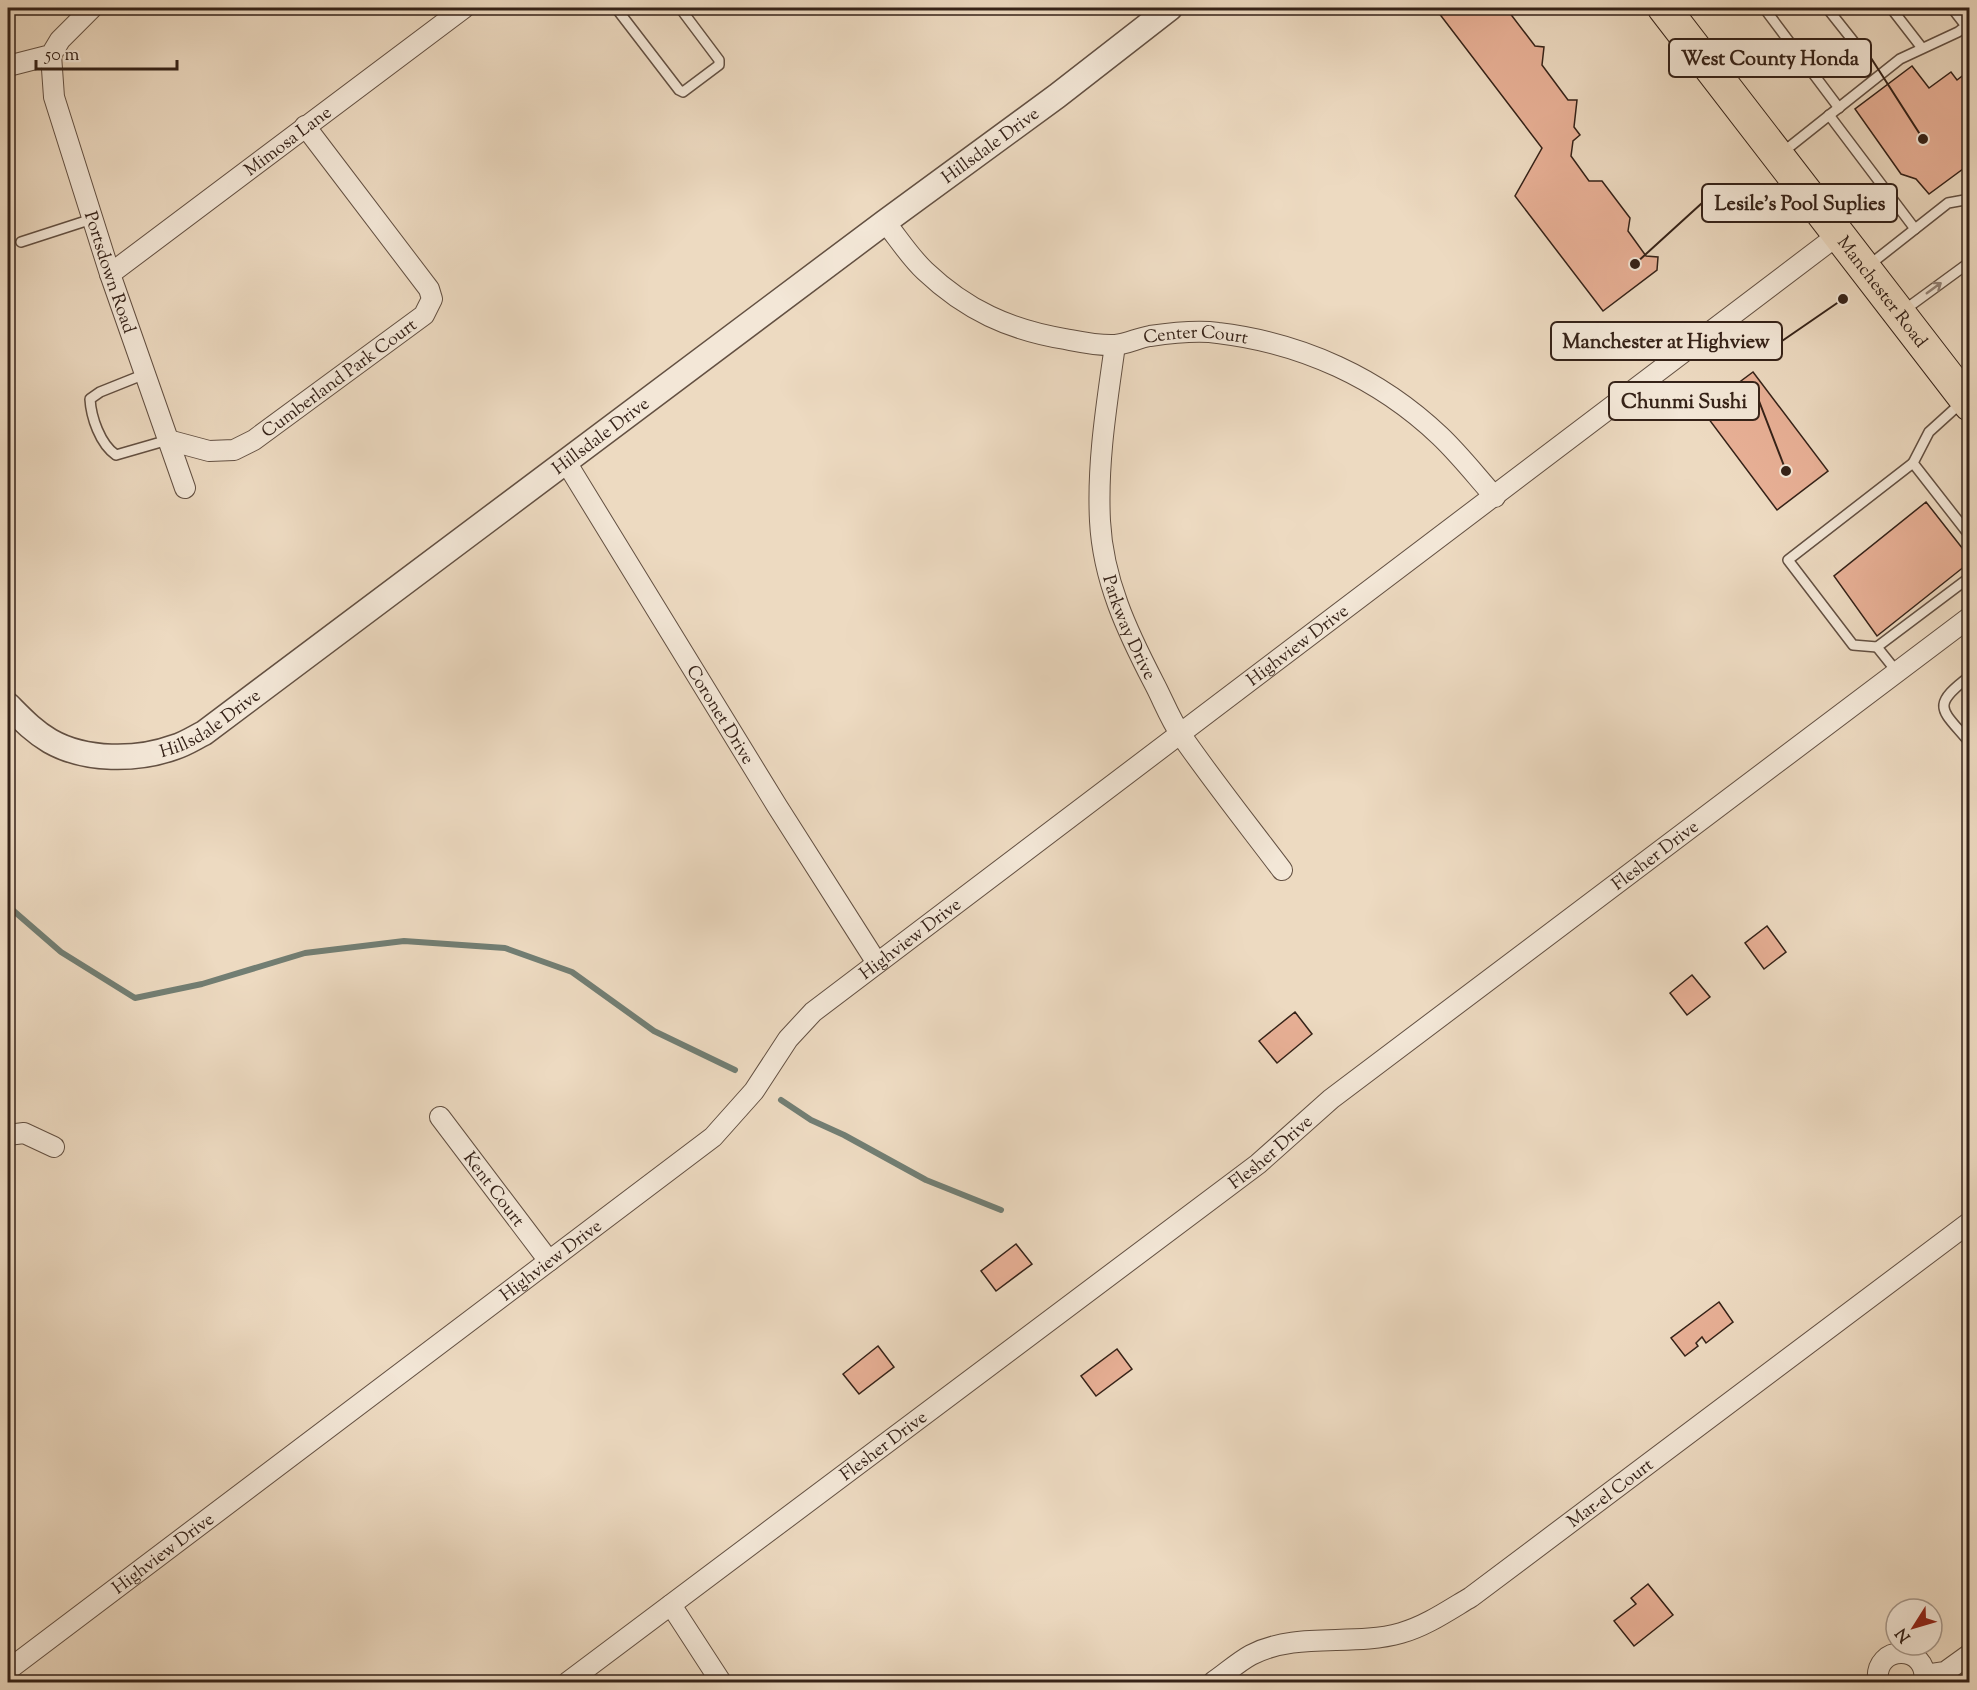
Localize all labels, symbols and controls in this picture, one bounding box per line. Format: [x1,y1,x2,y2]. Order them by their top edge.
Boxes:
scale bar [36,33,177,71]
callout: West County Honda [1669,39,1871,77]
text: 50 m [44,43,80,69]
text: West County Honda [1681,46,1860,75]
street label: Mimosa Lane [239,101,338,184]
street label: Hillsdale Drive [937,102,1045,191]
callout: Lesile's Pool Suplies [1702,184,1897,222]
text: Lesile's Pool Suplies [1715,191,1886,220]
street label: Portsdown Road [76,208,141,337]
street label: Manchester Road [1830,231,1932,354]
one-way arrow [1926,282,1942,294]
street label: Cumberland Park Court [257,313,423,445]
street label: Center Court [1142,321,1250,352]
callout: Manchester at Highview [1551,322,1782,360]
text: Manchester at Highview [1562,329,1770,358]
callout: Chunmi Sushi [1609,382,1759,420]
text: Chunmi Sushi [1621,389,1747,418]
street label: Hillsdale Drive [548,392,656,482]
street label: Parkway Drive [1094,572,1161,685]
street label: Highview Drive [1242,599,1355,694]
street label: Coronet Drive [679,661,760,770]
street label: Hillsdale Drive [157,684,267,766]
street label: Flesher Drive [1607,815,1705,898]
street label: Highview Drive [855,893,967,987]
street label: Flesher Drive [1224,1110,1319,1197]
street label: Kent Court [456,1147,530,1233]
street label: Highview Drive [495,1214,608,1309]
street label: Flesher Drive [835,1406,933,1488]
street label: Mar-el Court [1563,1453,1660,1535]
street label: Highview Drive [108,1508,220,1602]
north arrow [1884,1597,1944,1657]
text: N [1891,1622,1917,1647]

